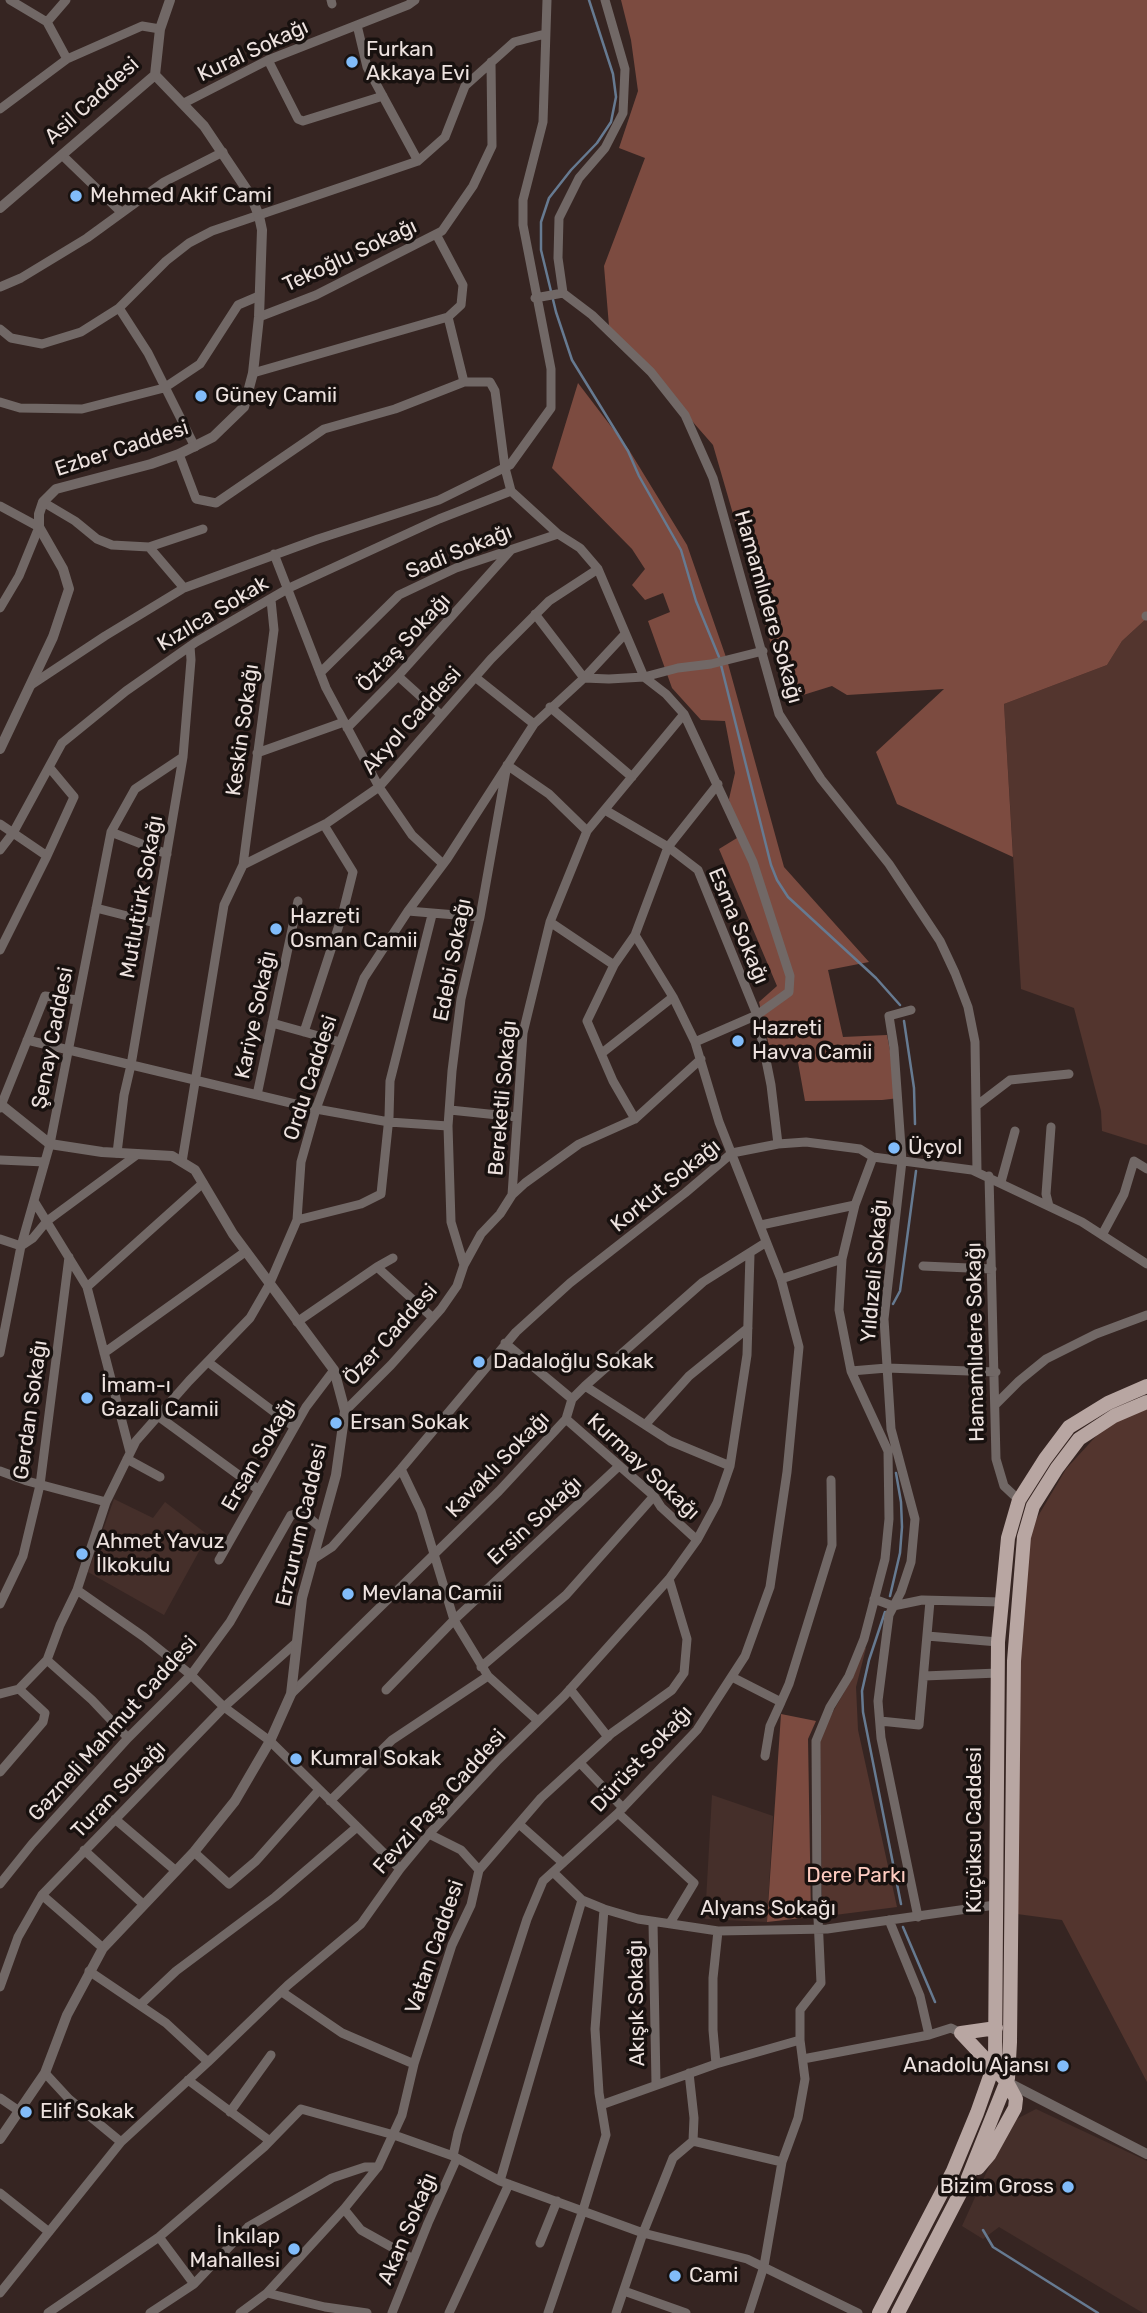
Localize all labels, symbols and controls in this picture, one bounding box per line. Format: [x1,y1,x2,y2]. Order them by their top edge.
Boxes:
street label: Kural Sokağı [194,14,312,88]
place label: Furkan Akkaya Evi [366,37,470,87]
street label: Asil Caddesi [40,52,144,150]
marker: Furkan Akkaya Evi [344,54,360,70]
place label: Mehmed Akif Cami [90,183,272,209]
marker: Mehmed Akif Cami [68,188,84,204]
street label: Tekoğlu Sokağı [279,214,421,298]
place label: Güney Camii [215,383,337,409]
marker: Güney Camii [193,388,209,404]
street label: Ezber Caddesi [52,416,192,482]
street label: Hamamlıdere Sokağı [728,508,808,706]
street label: Sadi Sokağı [402,519,516,585]
street label: Kızılca Sokak [153,571,273,657]
street label: Öztaş Sokağı [352,589,456,697]
street label: Keskin Sokağı [221,662,265,798]
street label: Akyol Caddesi [357,662,467,780]
street label: Mutlutürk Sokağı [115,814,169,980]
street label: Esma Sokağı [702,864,774,988]
street label: Edebi Sokağı [429,896,477,1024]
place label: Hazreti Osman Camii [290,904,417,954]
marker: Hazreti Osman Camii [268,921,284,937]
street label: Kariye Sokağı [230,949,282,1081]
street label: Şenay Caddesi [27,965,79,1111]
street label: Ordu Caddesi [279,1012,343,1144]
place label: Hazreti Havva Camii [752,1016,872,1066]
street label: Bereketli Sokağı [484,1019,522,1177]
marker: Hazreti Havva Camii [730,1033,746,1049]
street label: Korkut Sokağı [606,1134,726,1238]
place label: Üçyol [908,1135,962,1161]
marker: Üçyol [886,1140,902,1156]
street label: Yıldızeli Sokağı [856,1198,894,1344]
street label: Hamamlıdere Sokağı [962,1242,990,1442]
street label: Özer Caddesi [339,1279,443,1391]
street label: Gerdan Sokağı [9,1339,53,1481]
place label: Dadaloğlu Sokak [493,1349,654,1375]
marker: Dadaloğlu Sokak [471,1354,487,1370]
place label: İmam-ı Gazali Camii [101,1373,219,1423]
marker: İmam-ı Gazali Camii [79,1390,95,1406]
street label: Ersan Sokağı [217,1394,301,1516]
street label: Kavaklı Sokağı [441,1407,555,1523]
street label: Kurmay Sokağı [582,1409,704,1525]
place label: Ersan Sokak [350,1410,469,1436]
marker: Ersan Sokak [328,1415,344,1431]
street label: Erzurum Caddesi [271,1441,333,1609]
street label: Ersin Sokağı [483,1471,587,1571]
place label: Ahmet Yavuz İlkokulu [96,1529,224,1579]
marker: Ahmet Yavuz İlkokulu [74,1546,90,1562]
place label: Mevlana Camii [362,1581,502,1607]
marker: Mevlana Camii [340,1586,356,1602]
street label: Gazneli Mahmut Caddesi [23,1631,203,1827]
street label: Dürüst Sokağı [586,1700,698,1818]
street label: Fevzi Paşa Caddesi [368,1724,512,1880]
street label: Turan Sokağı [66,1736,172,1844]
place label: Kumral Sokak [310,1746,441,1772]
street label: Küçüksu Caddesi [962,1747,988,1913]
marker: Kumral Sokak [288,1751,304,1767]
park label: Dere Parkı [806,1863,906,1889]
street label: Vatan Caddesi [400,1877,470,2017]
street label: Alyans Sokağı [700,1896,836,1922]
street label: Akışık Sokağı [623,1939,651,2067]
place label: Anadolu Ajansı [903,2053,1049,2079]
marker: Anadolu Ajansı [1055,2058,1071,2074]
place label: Elif Sokak [40,2099,134,2125]
marker: Elif Sokak [18,2104,34,2120]
street label: Akan Sokağı [373,2169,443,2289]
place label: Bizim Gross [940,2174,1054,2200]
marker: Bizim Gross [1060,2179,1076,2195]
place label: İnkılap Mahallesi [190,2224,280,2274]
marker: İnkılap Mahallesi [286,2241,302,2257]
place label: Cami [689,2263,738,2289]
marker: Cami [667,2268,683,2284]

